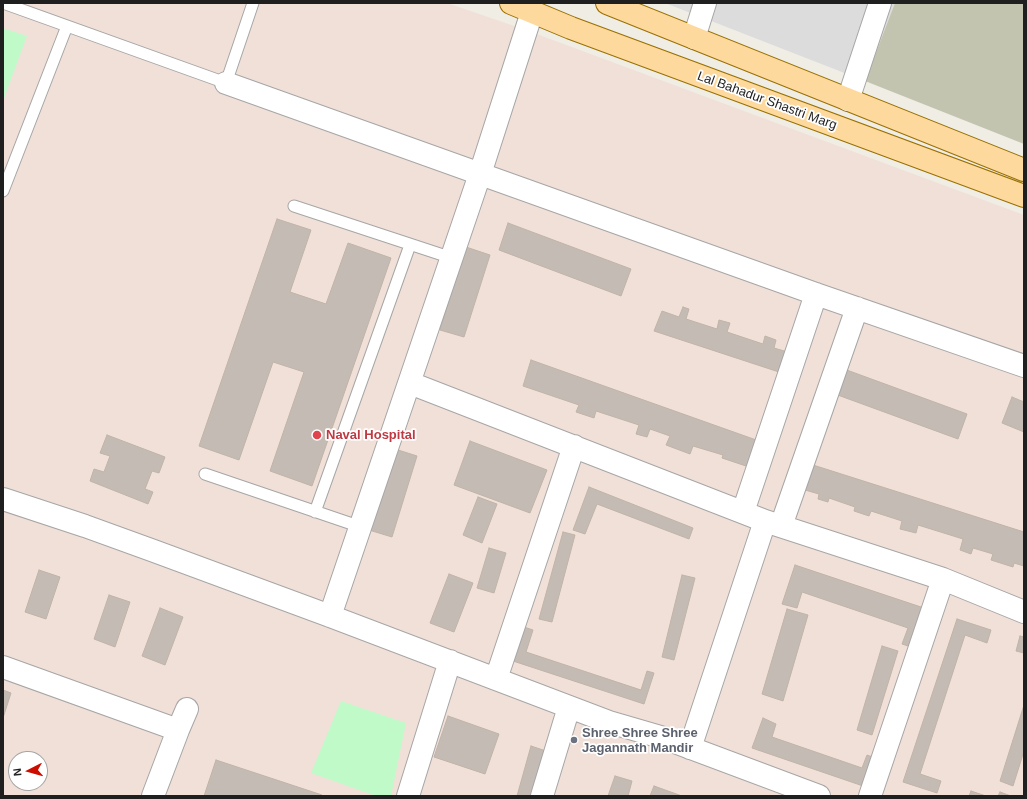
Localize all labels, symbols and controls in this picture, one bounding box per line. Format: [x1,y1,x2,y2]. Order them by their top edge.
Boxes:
street label: Lal Bahadur Shastri Marg [695,68,839,134]
place label: Naval Hospital [326,427,416,443]
marker: Naval Hospital [311,429,323,441]
place label: Shree Shree Shree Jagannath Mandir [582,725,698,756]
marker: Shree Shree Shree Jagannath Mandir [569,735,579,745]
north arrow [8,751,48,791]
text: N [11,768,23,777]

